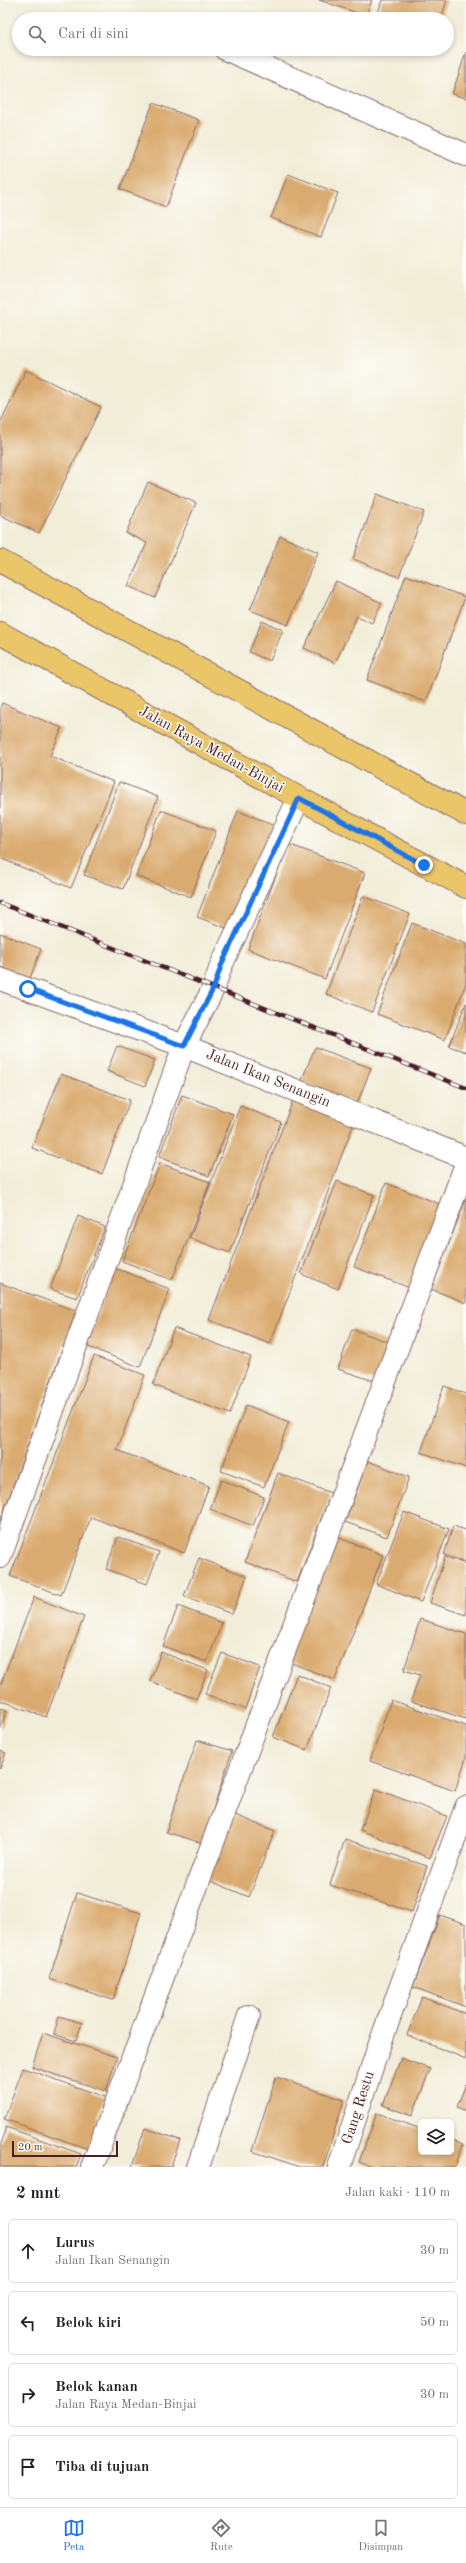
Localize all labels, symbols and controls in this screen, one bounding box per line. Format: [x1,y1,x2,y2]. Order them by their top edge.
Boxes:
search box [12,12,454,56]
icon: search [26,23,48,45]
text: Cari di sini [58,27,129,42]
street label: Jalan Raya Medan-Binjai [136,704,286,796]
route end [415,856,433,874]
route start [19,980,37,998]
street label: Jalan Ikan Senangin [204,1047,332,1111]
street label: Gang Restu [340,2070,378,2146]
map controls [418,2119,454,2155]
button: layers [418,2119,454,2155]
scale bar [12,2139,118,2158]
text: 20 m [18,2142,43,2153]
text: 2 mnt [16,2185,60,2202]
text: Jalan kaki · 110 m [345,2186,450,2199]
text: Lurus [55,2236,95,2251]
icon: ahead [17,2240,39,2262]
text: 30 m [420,2244,449,2257]
text: Jalan Ikan Senangin [55,2254,170,2267]
icon: left [17,2312,39,2334]
text: Belok kiri [55,2316,121,2331]
text: 50 m [420,2316,449,2329]
text: Belok kanan [55,2380,138,2395]
icon: right [17,2384,39,2406]
text: 30 m [420,2388,449,2401]
text: Jalan Raya Medan-Binjai [55,2398,197,2411]
icon: arrive [17,2456,39,2478]
text: Tiba di tujuan [55,2460,149,2475]
tab: Peta [63,2517,85,2555]
tab: Rute [210,2517,233,2555]
tab: Disimpan [358,2517,403,2555]

